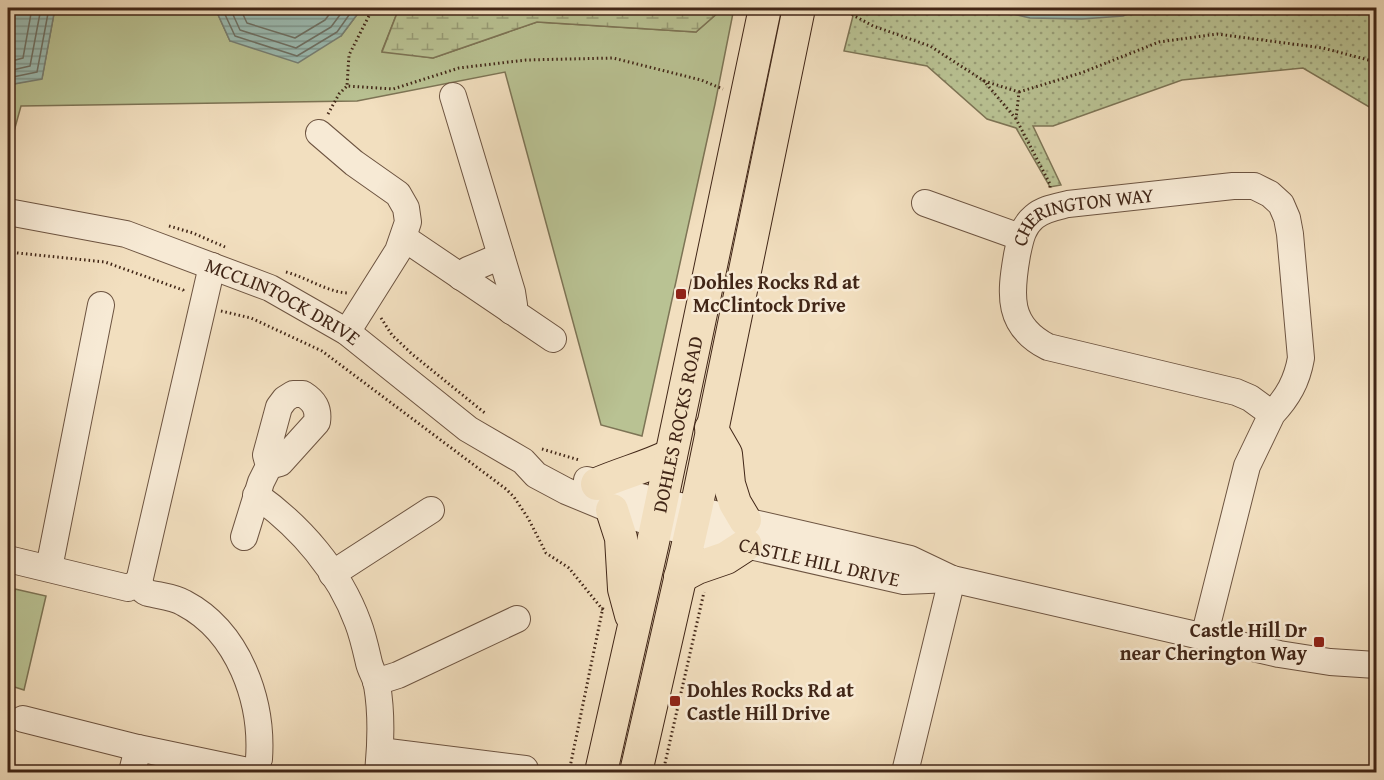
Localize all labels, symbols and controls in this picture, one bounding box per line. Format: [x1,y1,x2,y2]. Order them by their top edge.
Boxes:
street label: CHERINGTON WAY [1004,180,1155,249]
street label: MCCLINTOCK DRIVE [201,250,367,352]
place label: Dohles Rocks Rd at McClintock Drive [693,267,860,319]
marker: Dohles Rocks Rd at McClintock Drive [674,287,688,301]
street label: DOHLES ROCKS ROAD [645,333,710,515]
street label: CASTLE HILL DRIVE [736,529,903,594]
place label: Castle Hill Dr near Cherington Way [1120,615,1308,667]
marker: Castle Hill Dr near Cherington Way [1312,635,1326,649]
place label: Dohles Rocks Rd at Castle Hill Drive [687,675,854,727]
marker: Dohles Rocks Rd at Castle Hill Drive [668,694,682,708]

